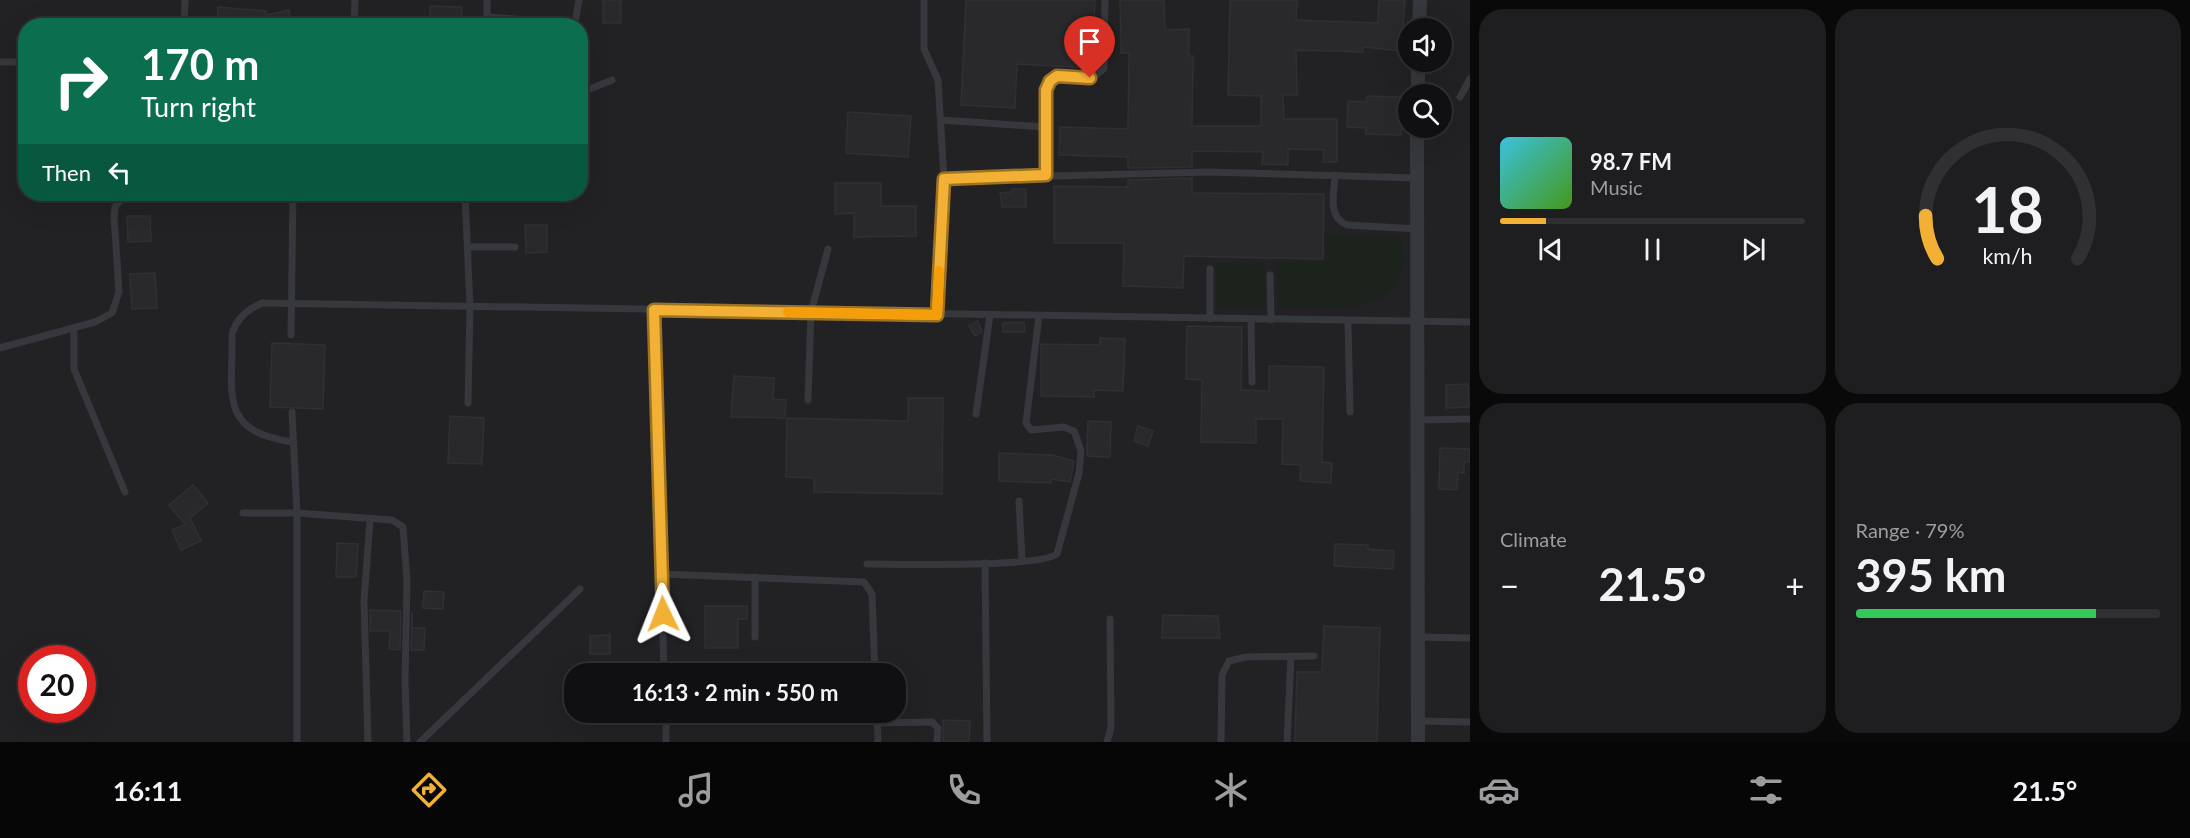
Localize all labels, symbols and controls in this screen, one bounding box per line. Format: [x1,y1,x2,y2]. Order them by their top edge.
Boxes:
pin [1064,16,1115,78]
map controls [1398,18,1452,138]
button: sound [1398,18,1452,72]
icon: arrive [1073,25,1106,58]
text: 170 m [141,39,259,89]
icon: right [42,42,120,120]
button: search [1398,84,1452,138]
text: Turn right [141,90,256,123]
text: 98.7 FM [1590,148,1672,175]
icon: left [103,156,136,189]
text: Then [42,159,91,186]
text: 18 [1972,171,2044,246]
text: Music [1590,175,1643,199]
icon: previous [1534,233,1567,266]
icon: pause [1636,233,1669,266]
icon: next [1737,233,1770,266]
text: km/h [1983,243,2033,269]
text: Range · 79% [1856,518,1964,542]
text: Climate [1500,527,1567,551]
text: 395 km [1856,548,2006,602]
text: 21.5° [1598,557,1706,611]
text: − [1500,565,1519,605]
text: + [1785,565,1805,605]
position arrow [631,582,695,646]
speed limit sign: 20 [18,645,96,723]
text: 16:13 · 2 min · 550 m [632,679,838,706]
icon: directions [408,769,450,811]
icon: music [675,769,717,811]
icon: phone [943,769,985,811]
icon: climate [1210,769,1252,811]
icon: car [1478,769,1520,811]
icon: filters [1745,769,1787,811]
text: 16:11 [113,774,182,807]
text: 21.5° [2013,774,2077,807]

